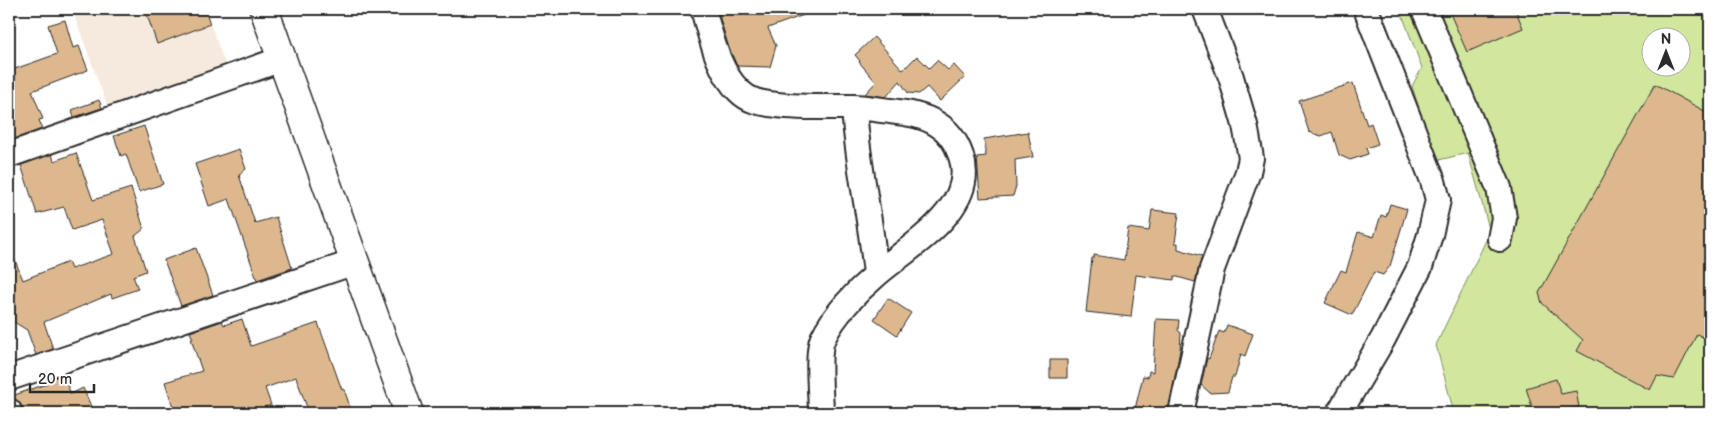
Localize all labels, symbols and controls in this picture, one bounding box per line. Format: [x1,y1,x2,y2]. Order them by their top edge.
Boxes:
north arrow [1642,28,1692,78]
text: N [1661,31,1671,48]
scale bar [30,362,94,394]
text: 20 m [38,370,72,389]

